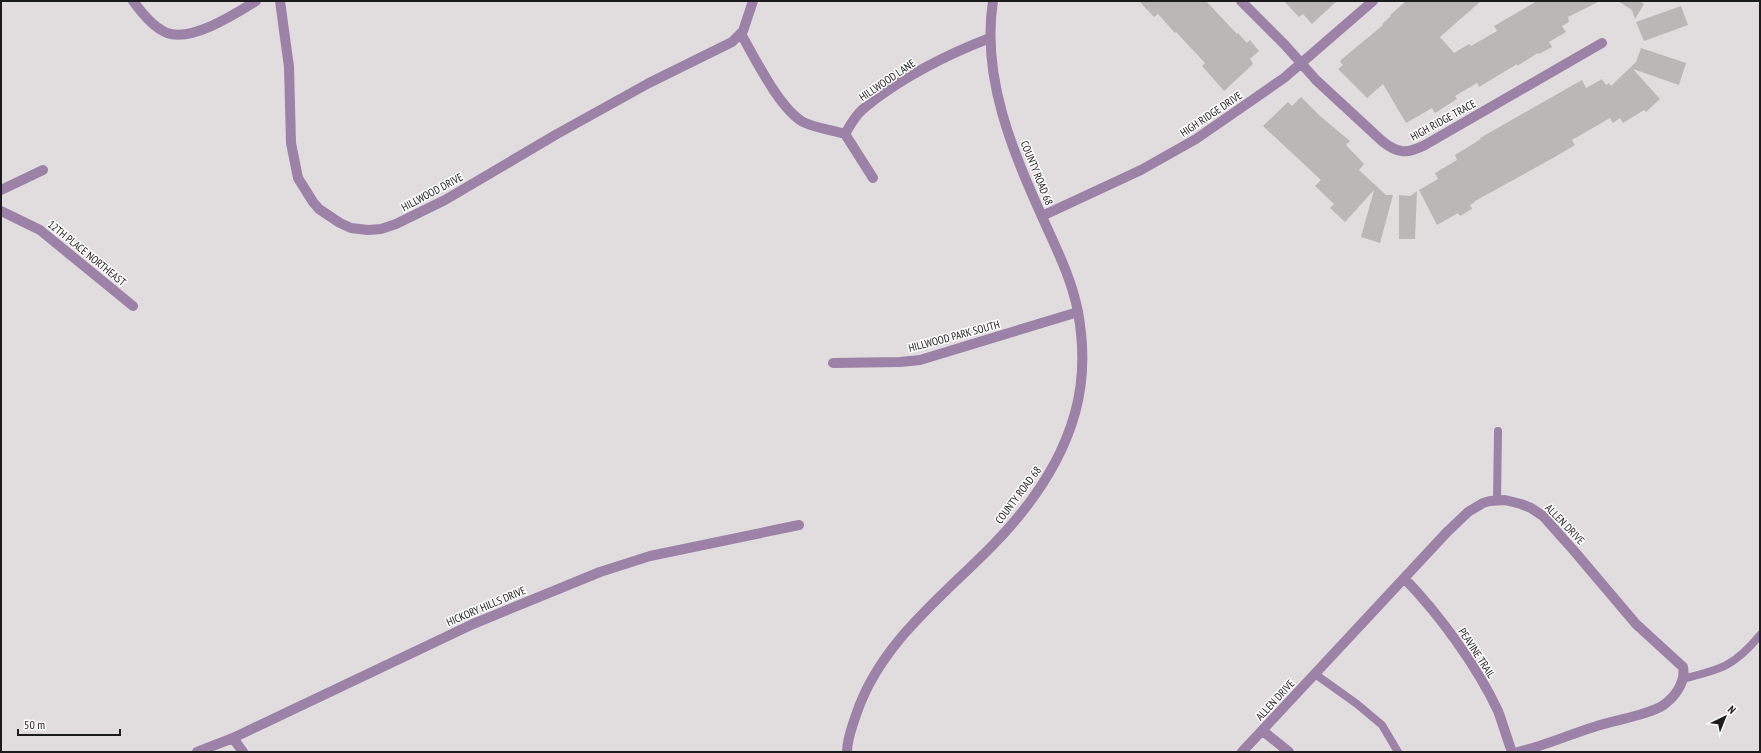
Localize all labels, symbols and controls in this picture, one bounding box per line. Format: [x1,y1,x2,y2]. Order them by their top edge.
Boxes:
street label: HILLWOOD LANE [856,56,918,104]
street label: HIGH RIDGE DRIVE [1177,88,1245,140]
street label: HIGH RIDGE TRACE [1408,96,1478,144]
street label: COUNTY ROAD 68 [1018,139,1056,207]
street label: HILLWOOD DRIVE [399,170,465,214]
street label: 12TH PLACE NORTHEAST [45,217,129,289]
street label: HILLWOOD PARK SOUTH [907,317,1001,355]
street label: COUNTY ROAD 68 [992,463,1044,526]
street label: ALLEN DRIVE [1542,501,1588,547]
street label: HICKORY HILLS DRIVE [444,583,528,629]
street label: PEAVINE TRAIL [1456,625,1499,681]
street label: ALLEN DRIVE [1253,676,1298,723]
north arrow [1705,697,1745,737]
text: N [1725,703,1739,717]
scale bar [18,711,120,737]
text: 50 m [24,717,45,732]

